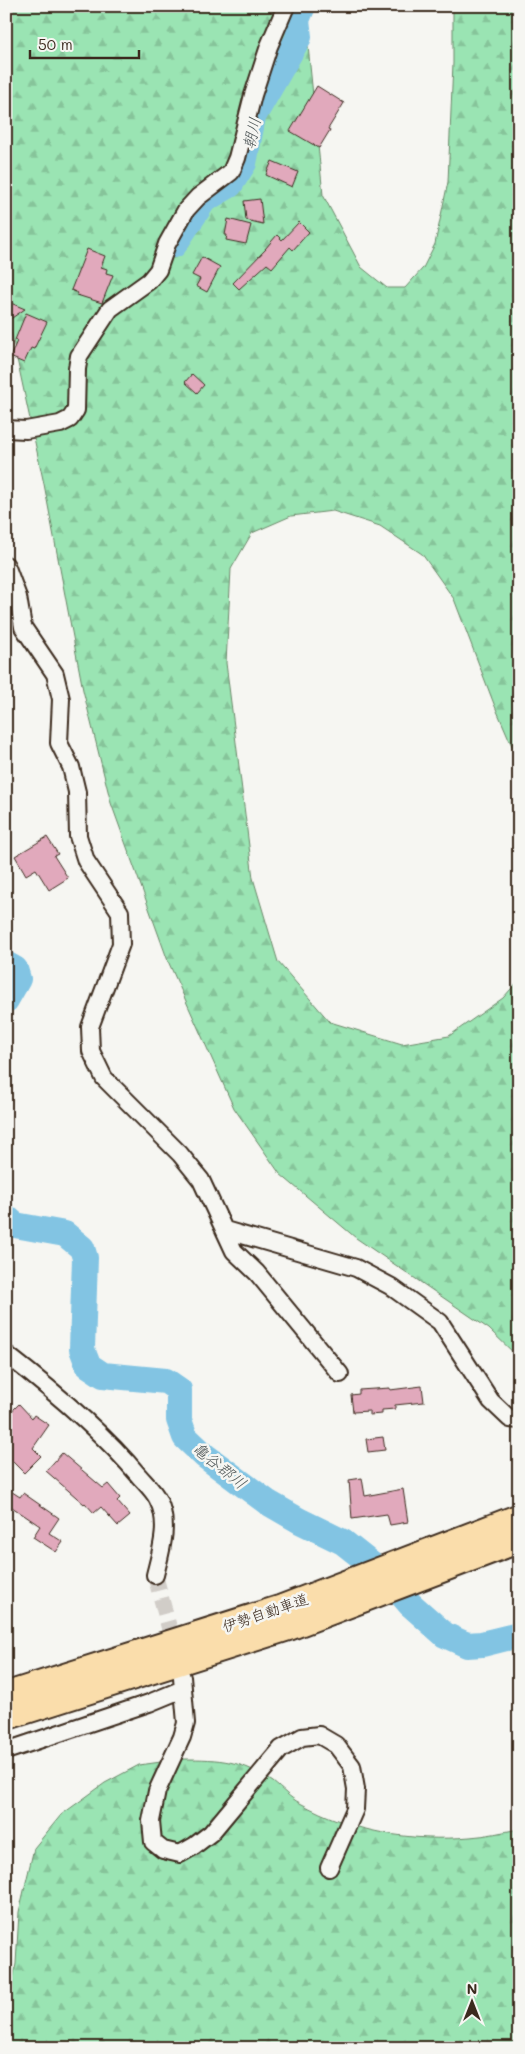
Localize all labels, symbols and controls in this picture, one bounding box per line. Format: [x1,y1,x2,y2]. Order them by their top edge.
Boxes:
scale bar [30,28,139,60]
text: 50 m [38,34,73,54]
water label: 朝川 [237,115,265,151]
water label: 亀谷郡川 [189,1437,251,1493]
street label: 伊勢自動車道 [219,1588,311,1636]
north arrow [448,1976,498,2026]
text: N [467,1979,477,1998]

